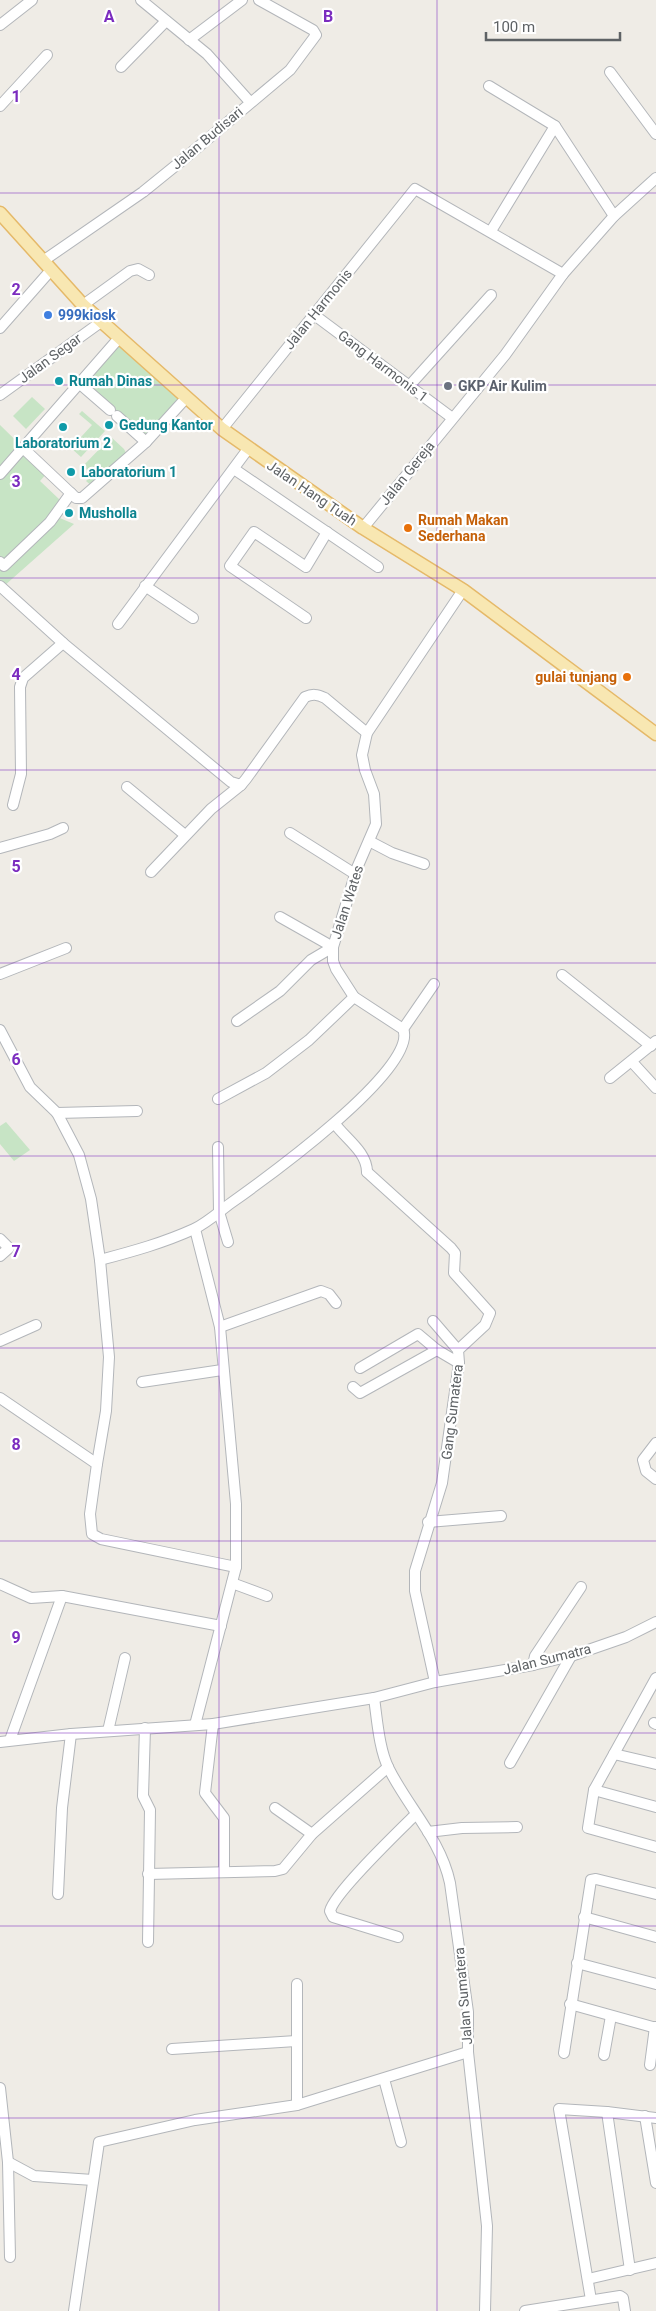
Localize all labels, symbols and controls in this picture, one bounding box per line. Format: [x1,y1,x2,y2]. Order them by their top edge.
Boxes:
text: A [104,7,115,26]
text: B [323,7,333,26]
scale bar [486,10,620,42]
text: 100 m [493,18,535,36]
text: 1 [11,87,21,106]
street label: Jalan Budisari [168,103,246,173]
street label: Jalan Harmonis [281,266,355,352]
text: 2 [11,280,21,299]
place label: 999kiosk [58,307,116,323]
marker: 999kiosk [42,309,54,321]
street label: Gang Harmonis 1 [335,327,431,405]
street label: Jalan Segar [16,330,85,386]
place label: Rumah Dinas [69,373,152,389]
marker: Rumah Dinas [53,375,65,387]
place label: GKP Air Kulim [458,378,547,394]
marker: GKP Air Kulim [442,380,454,392]
place label: Gedung Kantor [119,417,213,433]
marker: Gedung Kantor [103,419,115,431]
marker: Laboratorium 2 [57,421,69,433]
place label: Laboratorium 2 [15,435,111,451]
street label: Jalan Gereja [376,438,438,508]
street label: Jalan Hang Tuah [264,457,360,529]
place label: Laboratorium 1 [81,464,177,480]
marker: Laboratorium 1 [65,466,77,478]
text: 3 [11,472,21,491]
place label: Musholla [79,505,137,521]
marker: Musholla [63,507,75,519]
place label: Rumah Makan Sederhana [418,512,508,544]
marker: Rumah Makan Sederhana [402,522,414,534]
text: 4 [11,665,21,684]
place label: gulai tunjang [535,669,617,685]
marker: gulai tunjang [621,671,633,683]
text: 5 [11,857,21,876]
street label: Jalan Wates [328,863,366,941]
text: 6 [11,1050,21,1069]
text: 7 [11,1242,21,1261]
street label: Gang Sumatera [438,1363,466,1461]
text: 8 [11,1435,21,1454]
text: 9 [11,1628,21,1647]
street label: Jalan Sumatra [501,1640,593,1678]
street label: Jalan Sumatera [451,1947,475,2045]

